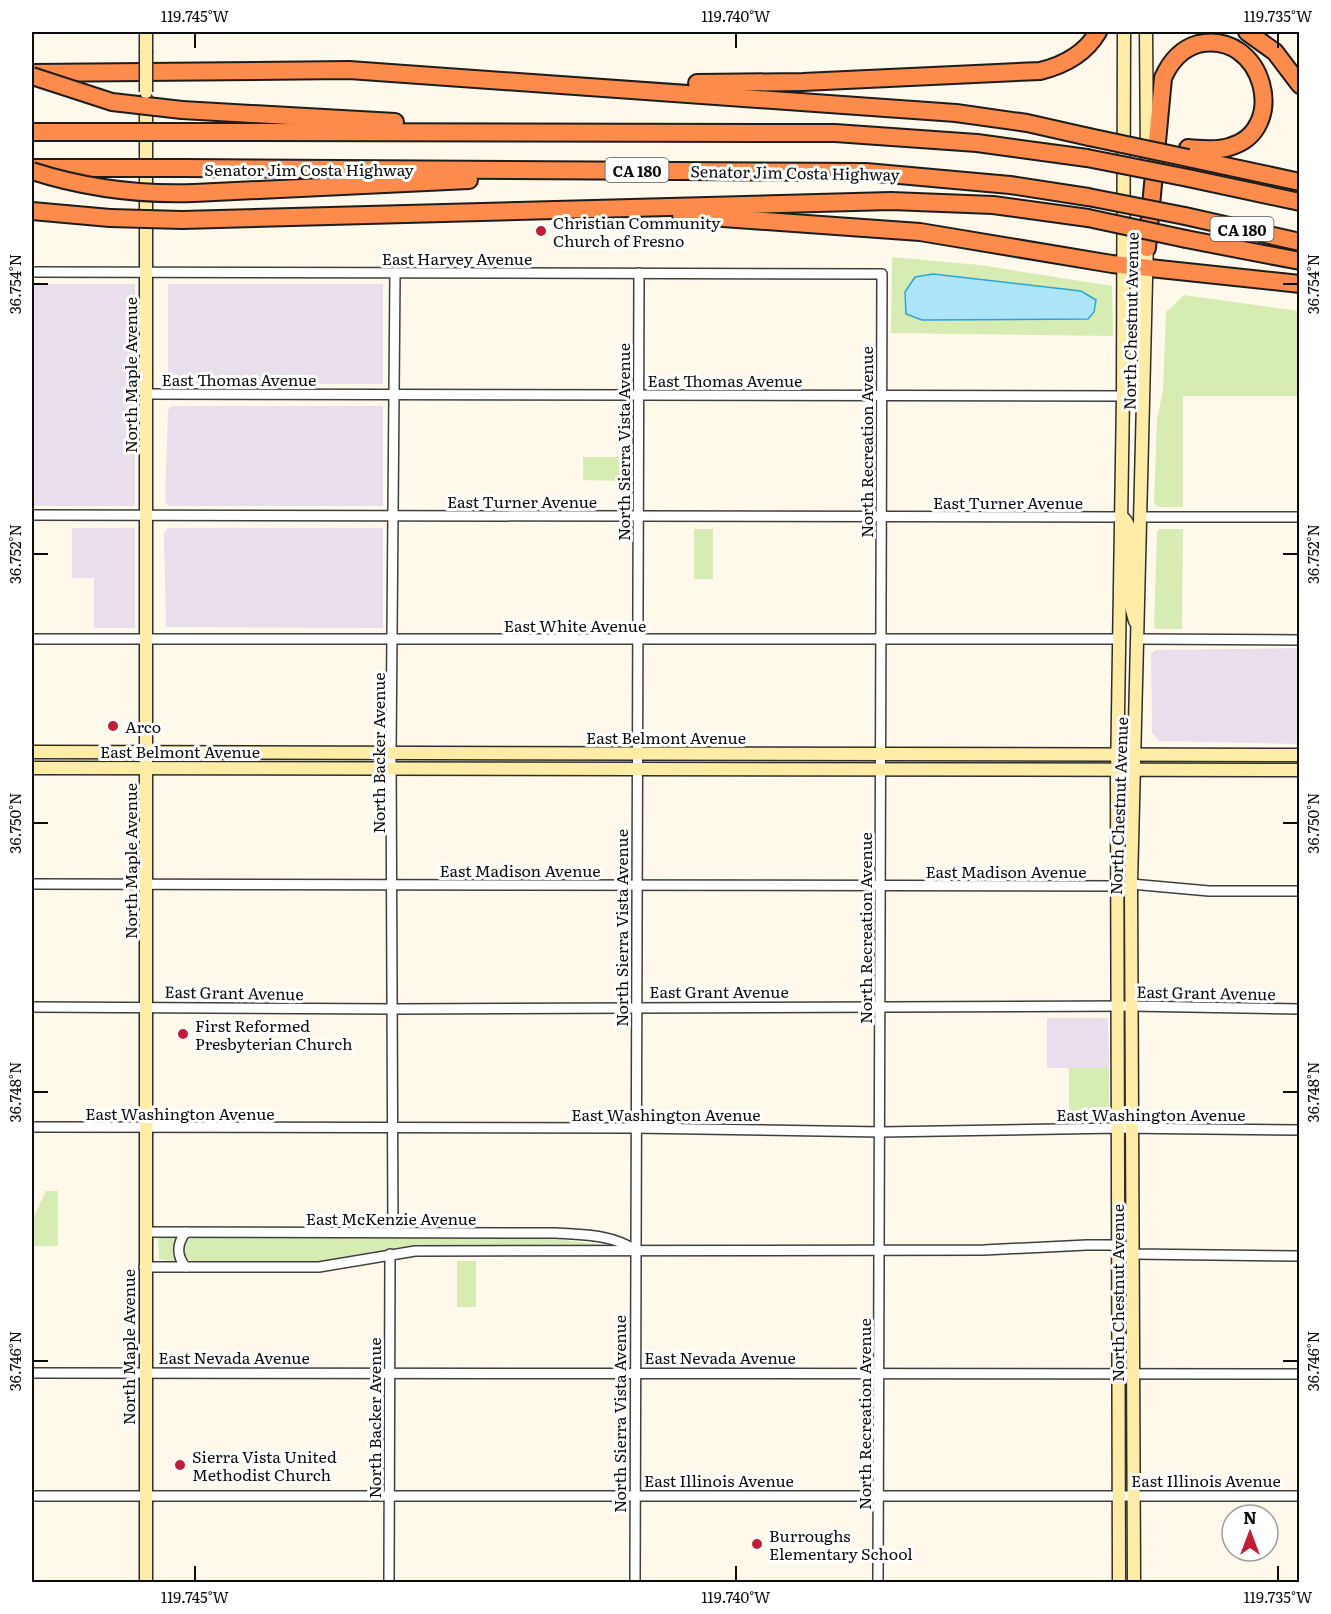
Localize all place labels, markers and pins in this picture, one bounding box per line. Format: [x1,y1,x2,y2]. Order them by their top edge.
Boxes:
place label: Christian Community Church of Fresno [553,210,721,252]
marker: Christian Community Church of Fresno [534,224,548,238]
place label: Arco [125,714,161,738]
marker: Arco [106,719,120,733]
place label: First Reformed Presbyterian Church [195,1013,353,1055]
marker: First Reformed Presbyterian Church [176,1027,190,1041]
place label: Sierra Vista United Methodist Church [192,1444,337,1486]
marker: Sierra Vista United Methodist Church [173,1458,187,1472]
place label: Burroughs Elementary School [769,1523,913,1565]
marker: Burroughs Elementary School [750,1537,764,1551]

